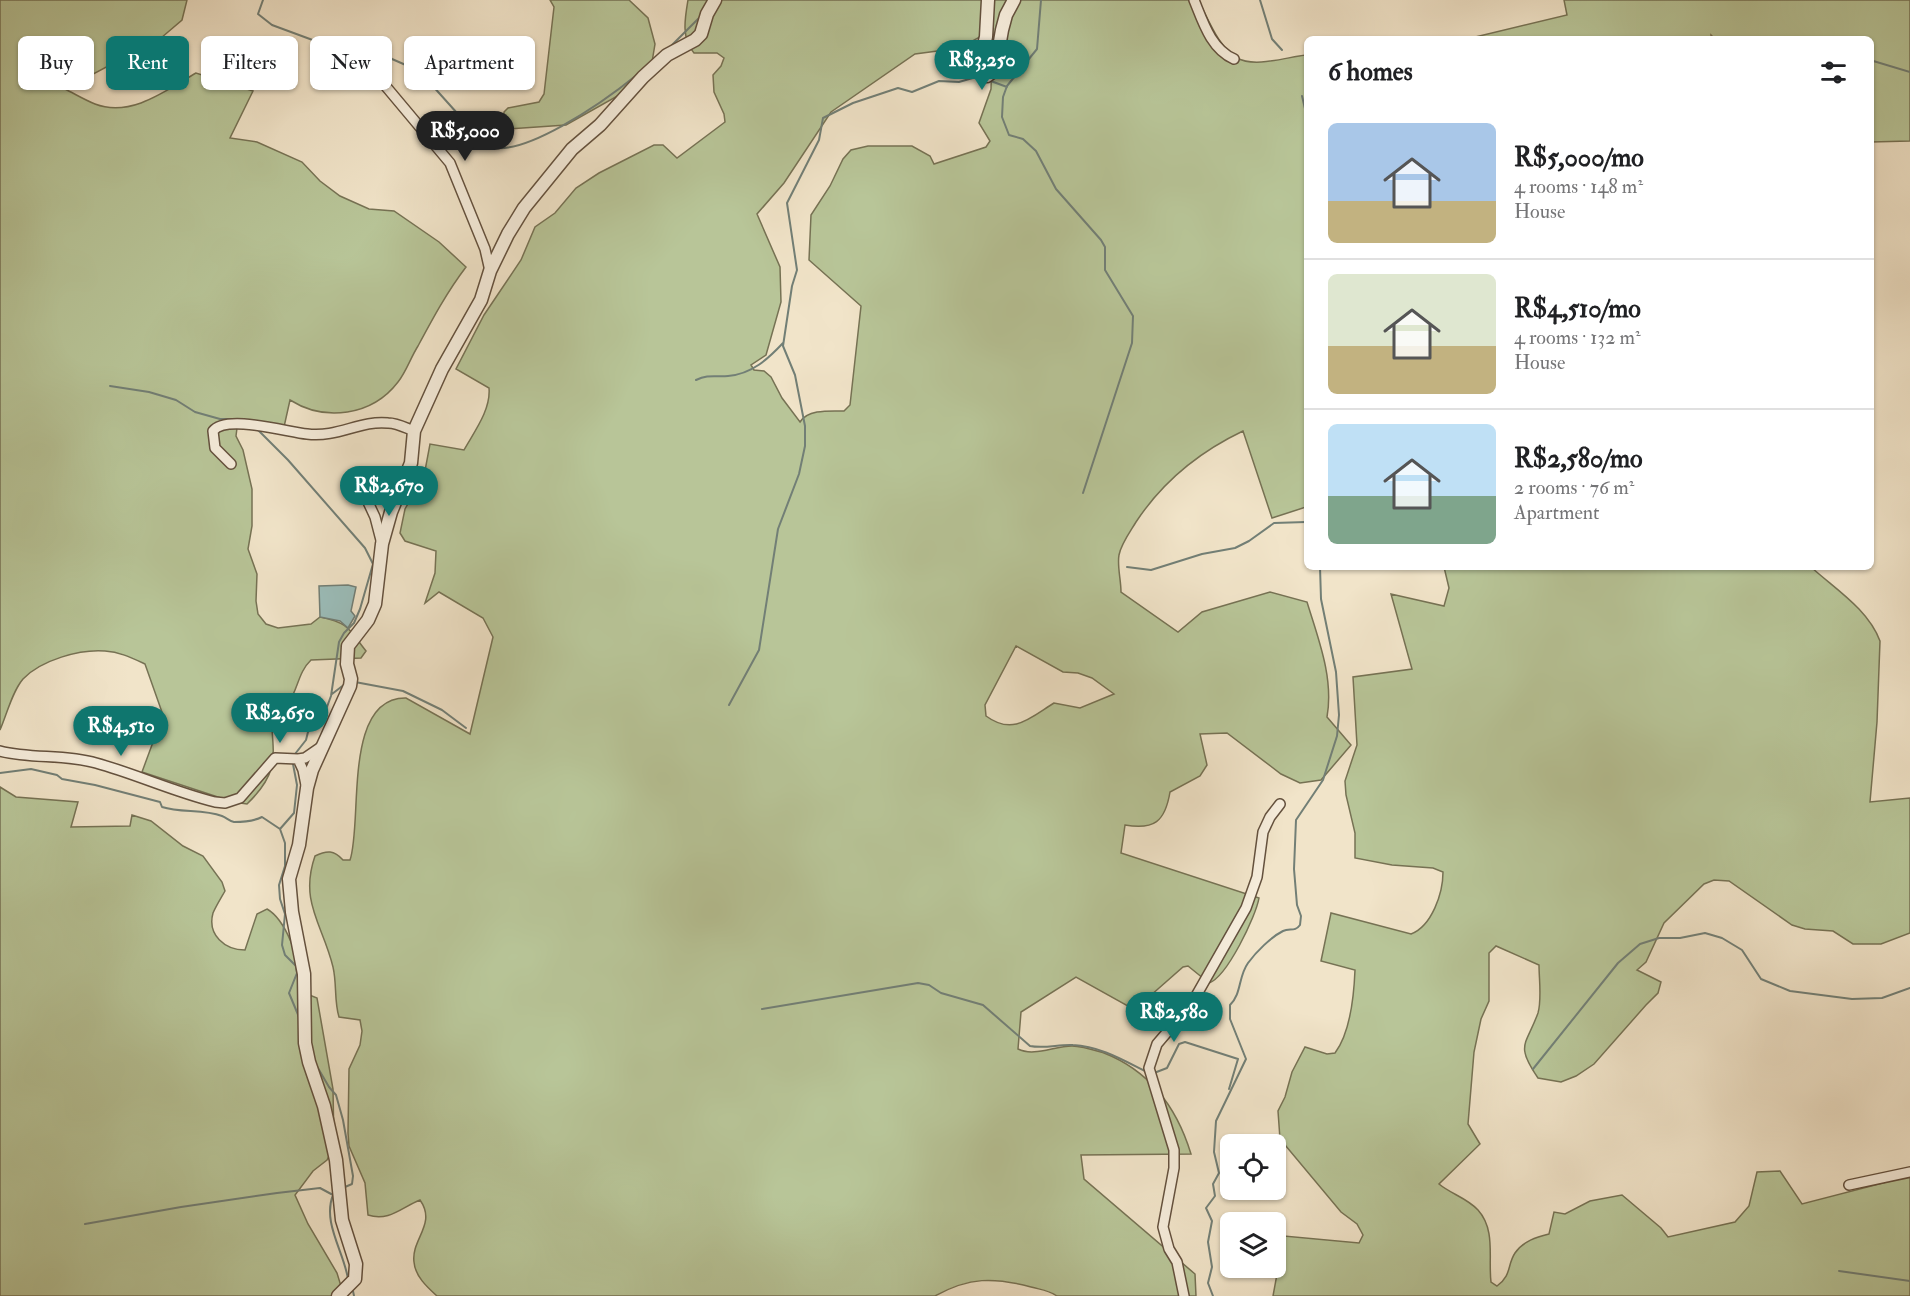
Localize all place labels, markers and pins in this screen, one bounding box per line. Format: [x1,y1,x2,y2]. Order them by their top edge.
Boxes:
pin: R$3,250 [927,40,1037,91]
pin: R$5,000 [410,111,520,162]
pin: R$2,670 [334,466,444,517]
pin: R$2,650 [225,693,335,744]
pin: R$4,510 [66,706,176,757]
pin: R$2,580 [1119,992,1229,1043]

